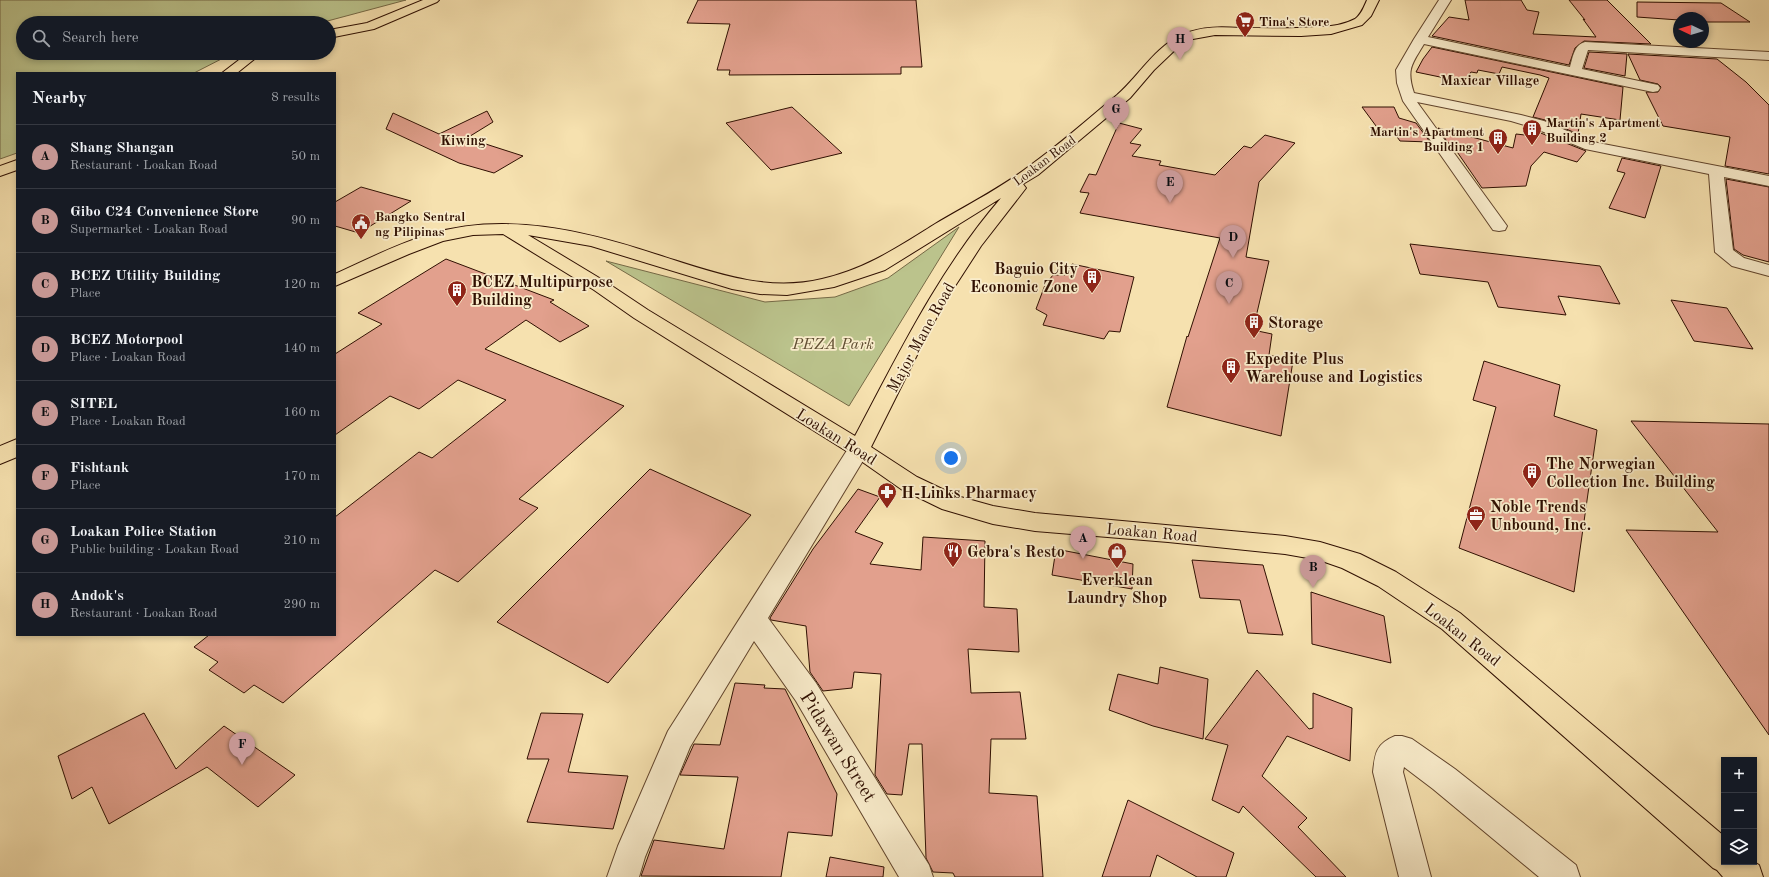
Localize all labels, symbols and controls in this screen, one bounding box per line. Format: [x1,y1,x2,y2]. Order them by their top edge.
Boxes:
supermarket icon: Tina's Store [1234,10,1256,38]
north arrow [1673,12,1709,48]
search box [16,16,336,60]
place label: Tina's Store [1259,16,1329,29]
icon: search [30,27,52,49]
pin: H [1167,27,1193,60]
text: Search here [62,31,139,46]
district label: Maxicar Village [1441,74,1539,88]
text: Nearby [32,90,87,107]
text: 8 results [271,91,320,104]
pin: G [1103,97,1129,130]
place label: Martin's Apartment Building 2 [1546,117,1661,145]
building icon: Martin's Apartment Building 2 [1521,118,1543,146]
place label: Martin's Apartment Building 1 [1370,126,1484,154]
building icon: Martin's Apartment Building 1 [1487,127,1509,155]
street label: Loakan Road [1011,133,1079,189]
district label: Kiwing [440,134,486,148]
text: Shang Shangan [70,141,174,156]
text: A [40,150,50,163]
text: 50 m [291,150,320,163]
text: Restaurant · Loakan Road [70,159,217,172]
pin: E [1157,170,1183,203]
text: Gibo C24 Convenience Store [70,205,259,220]
place label: Bangko Sentral ng Pilipinas [375,211,465,239]
public building icon: Bangko Sentral ng Pilipinas [350,212,372,240]
text: B [40,214,50,227]
text: 90 m [291,214,320,227]
text: Supermarket · Loakan Road [70,223,228,236]
pin: D [1220,225,1246,258]
place label: Baguio City Economic Zone [970,262,1078,296]
building icon: Baguio City Economic Zone [1081,266,1103,294]
text: BCEZ Utility Building [70,269,220,284]
pin: C [1216,271,1242,304]
place label: BCEZ Multipurpose Building [471,275,613,309]
text: C [41,278,49,291]
text: 120 m [283,278,320,291]
building icon: BCEZ Multipurpose Building [446,279,468,307]
street label: Major Mane Road [885,280,959,396]
text: Place [70,287,100,300]
building icon: Storage [1243,311,1265,339]
place label: Storage [1268,316,1323,332]
text: BCEZ Motorpool [70,333,183,348]
park label: PEZA Park [791,337,874,353]
text: D [40,342,50,355]
text: 140 m [283,342,320,355]
text: Place · Loakan Road [70,351,186,364]
place label: Expedite Plus Warehouse and Logistics [1245,352,1422,386]
building icon: Expedite Plus Warehouse and Logistics [1220,356,1242,384]
text: SITEL [70,397,117,412]
text: E [41,406,49,419]
text: 160 m [283,406,320,419]
street label: Loakan Road [793,407,879,469]
text: Place · Loakan Road [70,415,186,428]
your location [941,448,961,468]
place label: The Norwegian Collection Inc. Building [1546,457,1715,491]
text: Fishtank [70,461,129,476]
building icon: The Norwegian Collection Inc. Building [1521,461,1543,489]
text: F [41,470,49,483]
text: 170 m [283,470,320,483]
text: Place [70,479,100,492]
pharmacy icon: H-Links Pharmacy [876,481,898,509]
place label: H-Links Pharmacy [901,486,1037,502]
place label: Noble Trends Unbound, Inc. [1490,500,1591,534]
office icon: Noble Trends Unbound, Inc. [1465,504,1487,532]
street label: Loakan Road [1106,522,1198,546]
text: Loakan Police Station [70,525,217,540]
pin: A [1070,526,1096,559]
text: G [40,534,50,547]
text: 210 m [283,534,320,547]
restaurant icon: Gebra's Resto [942,540,964,568]
shop icon: Everklean Laundry Shop [1106,541,1128,569]
text: Public building · Loakan Road [70,543,239,556]
place label: Gebra's Resto [967,545,1065,561]
pin: B [1300,555,1326,588]
place label: Everklean Laundry Shop [1067,573,1167,607]
text: Andok's [70,589,124,604]
text: H [40,598,50,611]
text: 290 m [283,598,320,611]
street label: Loakan Road [1421,601,1503,670]
text: Restaurant · Loakan Road [70,607,217,620]
street label: Pidawan Street [795,689,878,806]
pin: F [229,732,255,765]
map controls [1721,757,1757,865]
button: + [1721,757,1757,793]
button: − [1721,793,1757,829]
button: layers [1721,829,1757,865]

